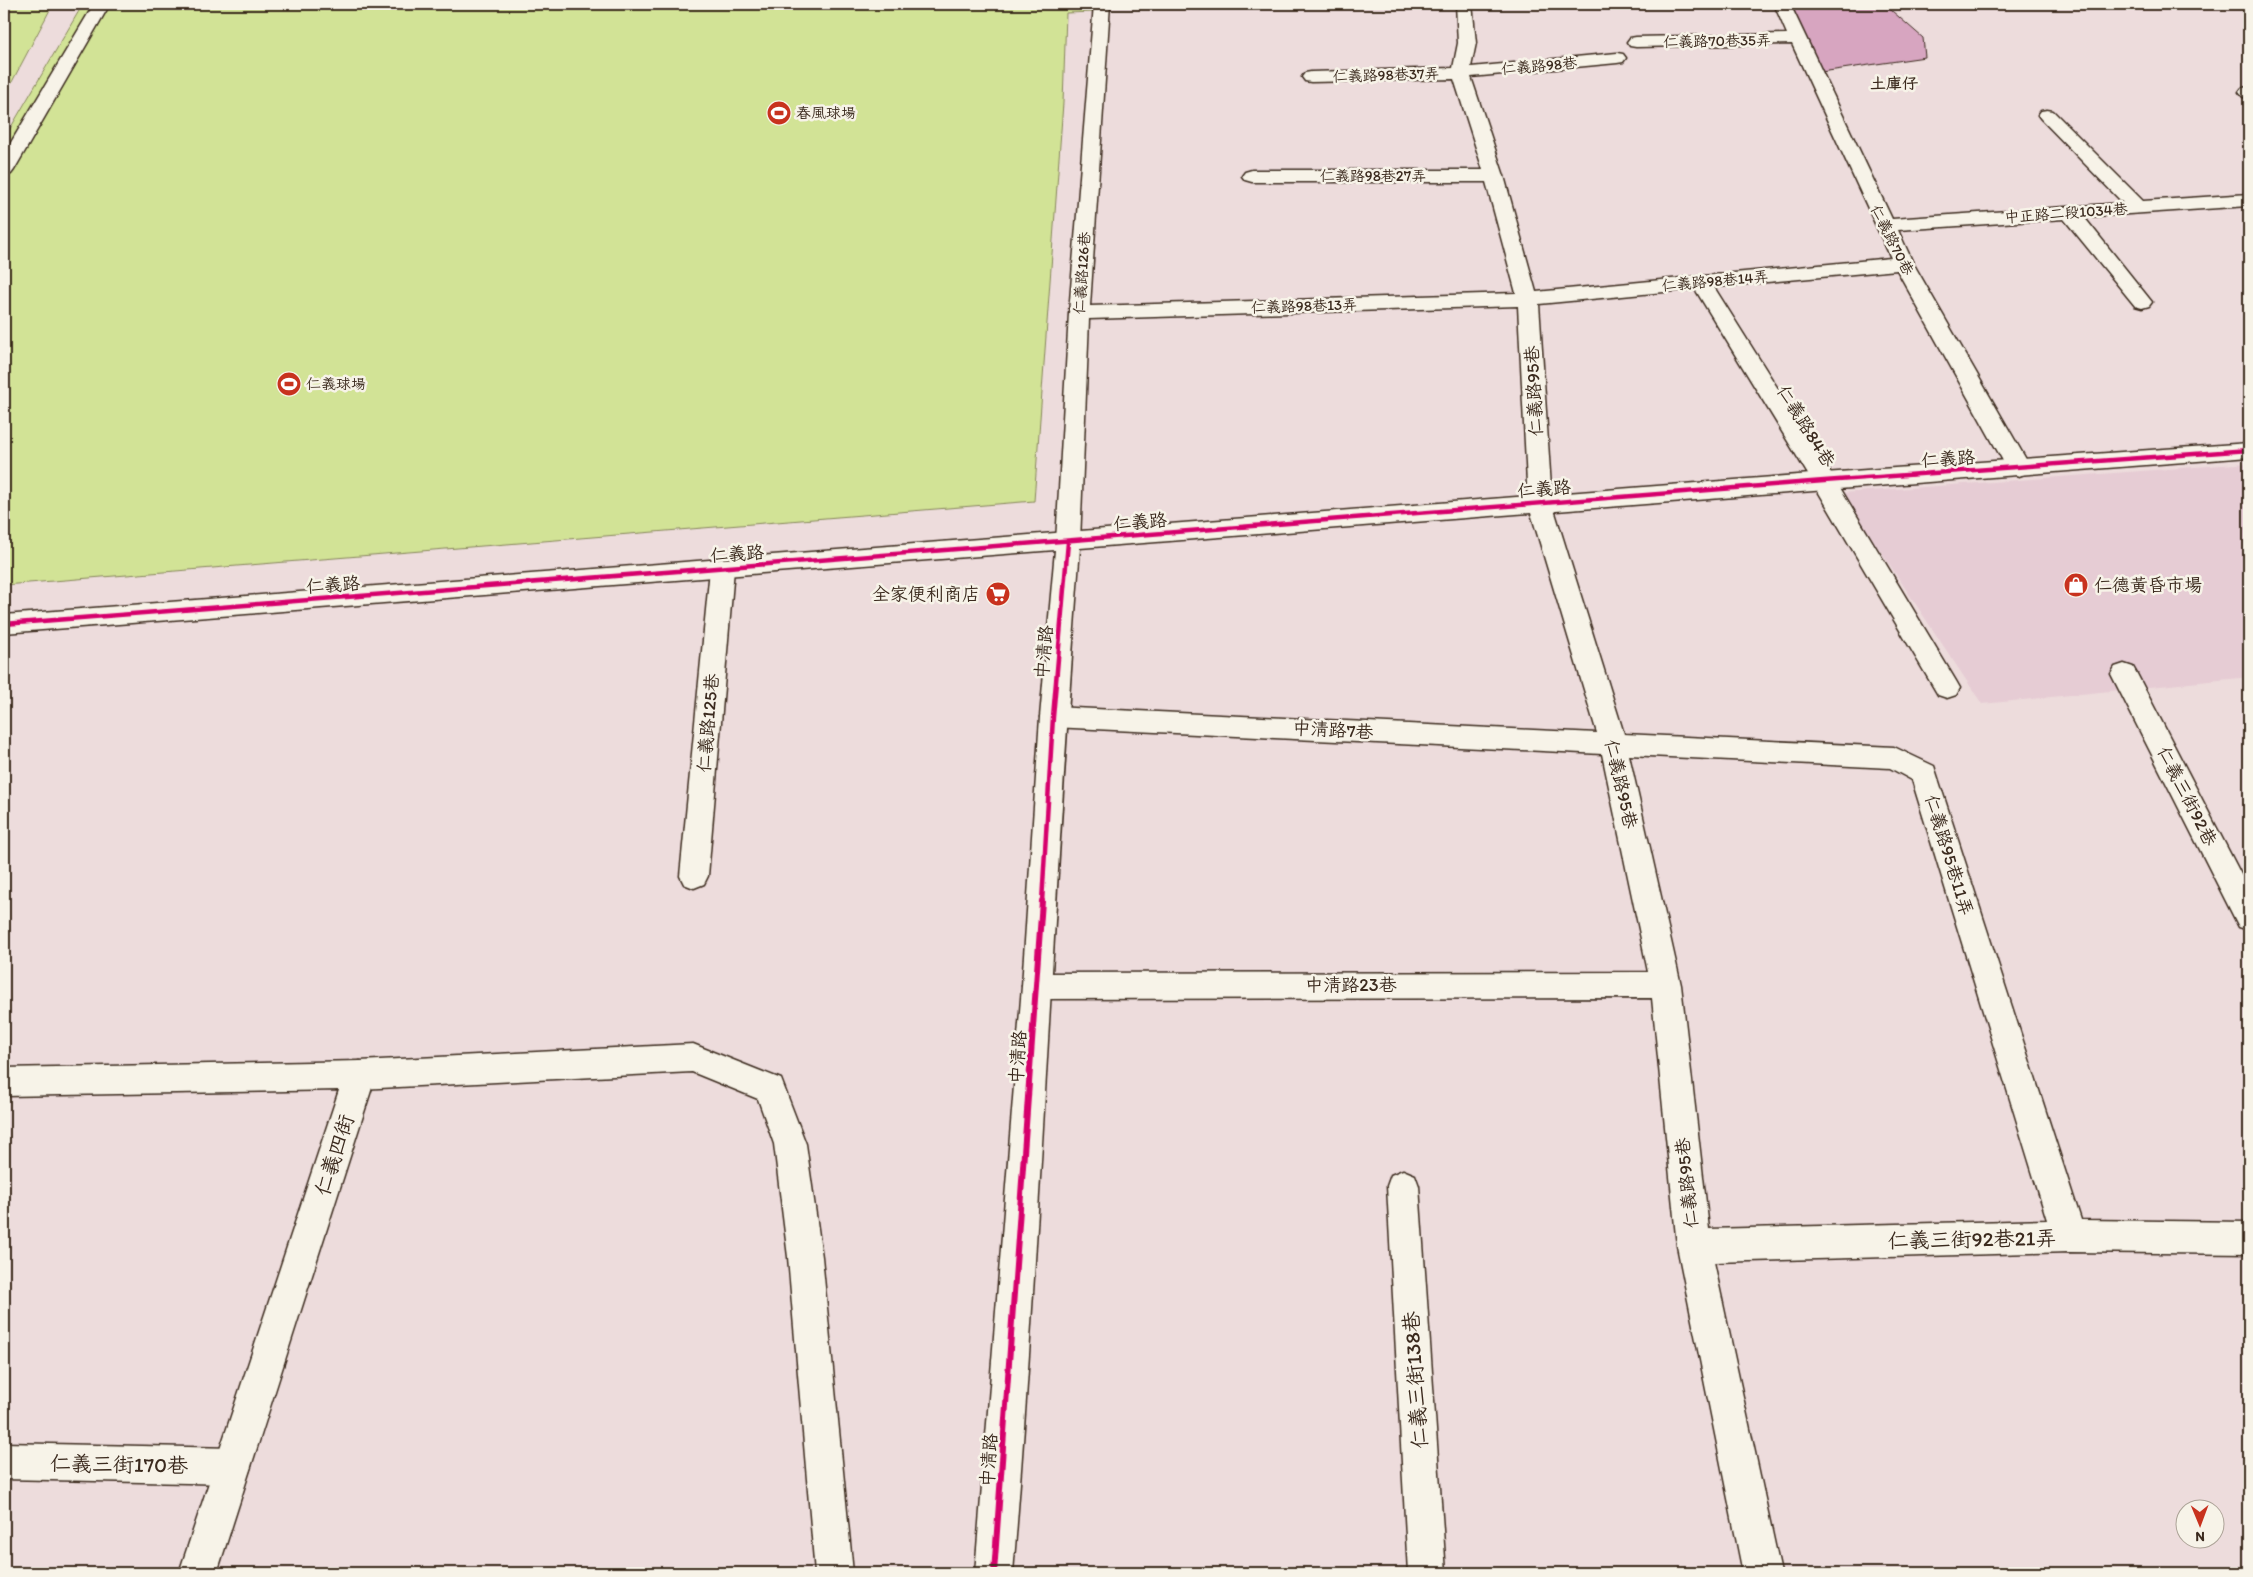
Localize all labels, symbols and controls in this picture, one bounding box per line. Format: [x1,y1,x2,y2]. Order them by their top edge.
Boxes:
street label: 仁義路70巷35弄 [1663,31,1771,51]
street label: 仁義路98巷 [1500,54,1578,78]
street label: 仁義路98巷37弄 [1332,64,1440,86]
district label: 土庫仔 [1870,74,1918,93]
sports icon: 春風球場 [766,100,792,126]
place label: 春風球場 [796,104,856,122]
street label: 仁義路98巷27弄 [1320,167,1426,185]
street label: 中正路二段1034巷 [2004,200,2128,226]
street label: 仁義路70巷 [1867,202,1917,278]
street label: 仁義路126巷 [1070,231,1094,315]
street label: 仁義路98巷14弄 [1661,267,1769,295]
street label: 仁義路98巷13弄 [1251,295,1357,317]
street label: 仁義路95巷 [1521,345,1547,437]
sports icon: 仁義球場 [276,371,302,397]
place label: 仁義球場 [306,375,366,393]
street label: 仁義路84巷 [1772,381,1840,471]
street label: 仁義路 [1920,446,1976,472]
street label: 仁義路 [1516,476,1572,502]
street label: 仁義路 [1112,509,1168,535]
street label: 仁義路 [709,541,765,567]
street label: 仁義路 [305,572,361,598]
shop icon: 仁德黃昏市場 [2063,572,2089,598]
place label: 仁德黃昏市場 [2094,574,2202,596]
supermarket icon: 全家便利商店 [985,581,1011,607]
place label: 全家便利商店 [872,583,980,605]
street label: 中清路 [1031,624,1057,680]
street label: 仁義路125巷 [693,673,723,773]
street label: 中清路7巷 [1292,717,1374,743]
street label: 仁義路95巷 [1600,737,1642,831]
street label: 仁義三街92巷 [2152,742,2222,850]
street label: 仁義路95巷11弄 [1920,792,1978,918]
street label: 中清路23巷 [1305,974,1397,996]
street label: 中清路 [1005,1029,1031,1085]
street label: 仁義四街 [309,1111,359,1199]
street label: 仁義路95巷 [1671,1137,1703,1229]
street label: 仁義三街92巷21弄 [1887,1225,2057,1253]
street label: 仁義三街138巷 [1398,1310,1432,1450]
street label: 中清路 [976,1432,1002,1488]
street label: 仁義三街170巷 [50,1450,188,1478]
north arrow [2176,1500,2226,1550]
text: N [2195,1528,2205,1545]

